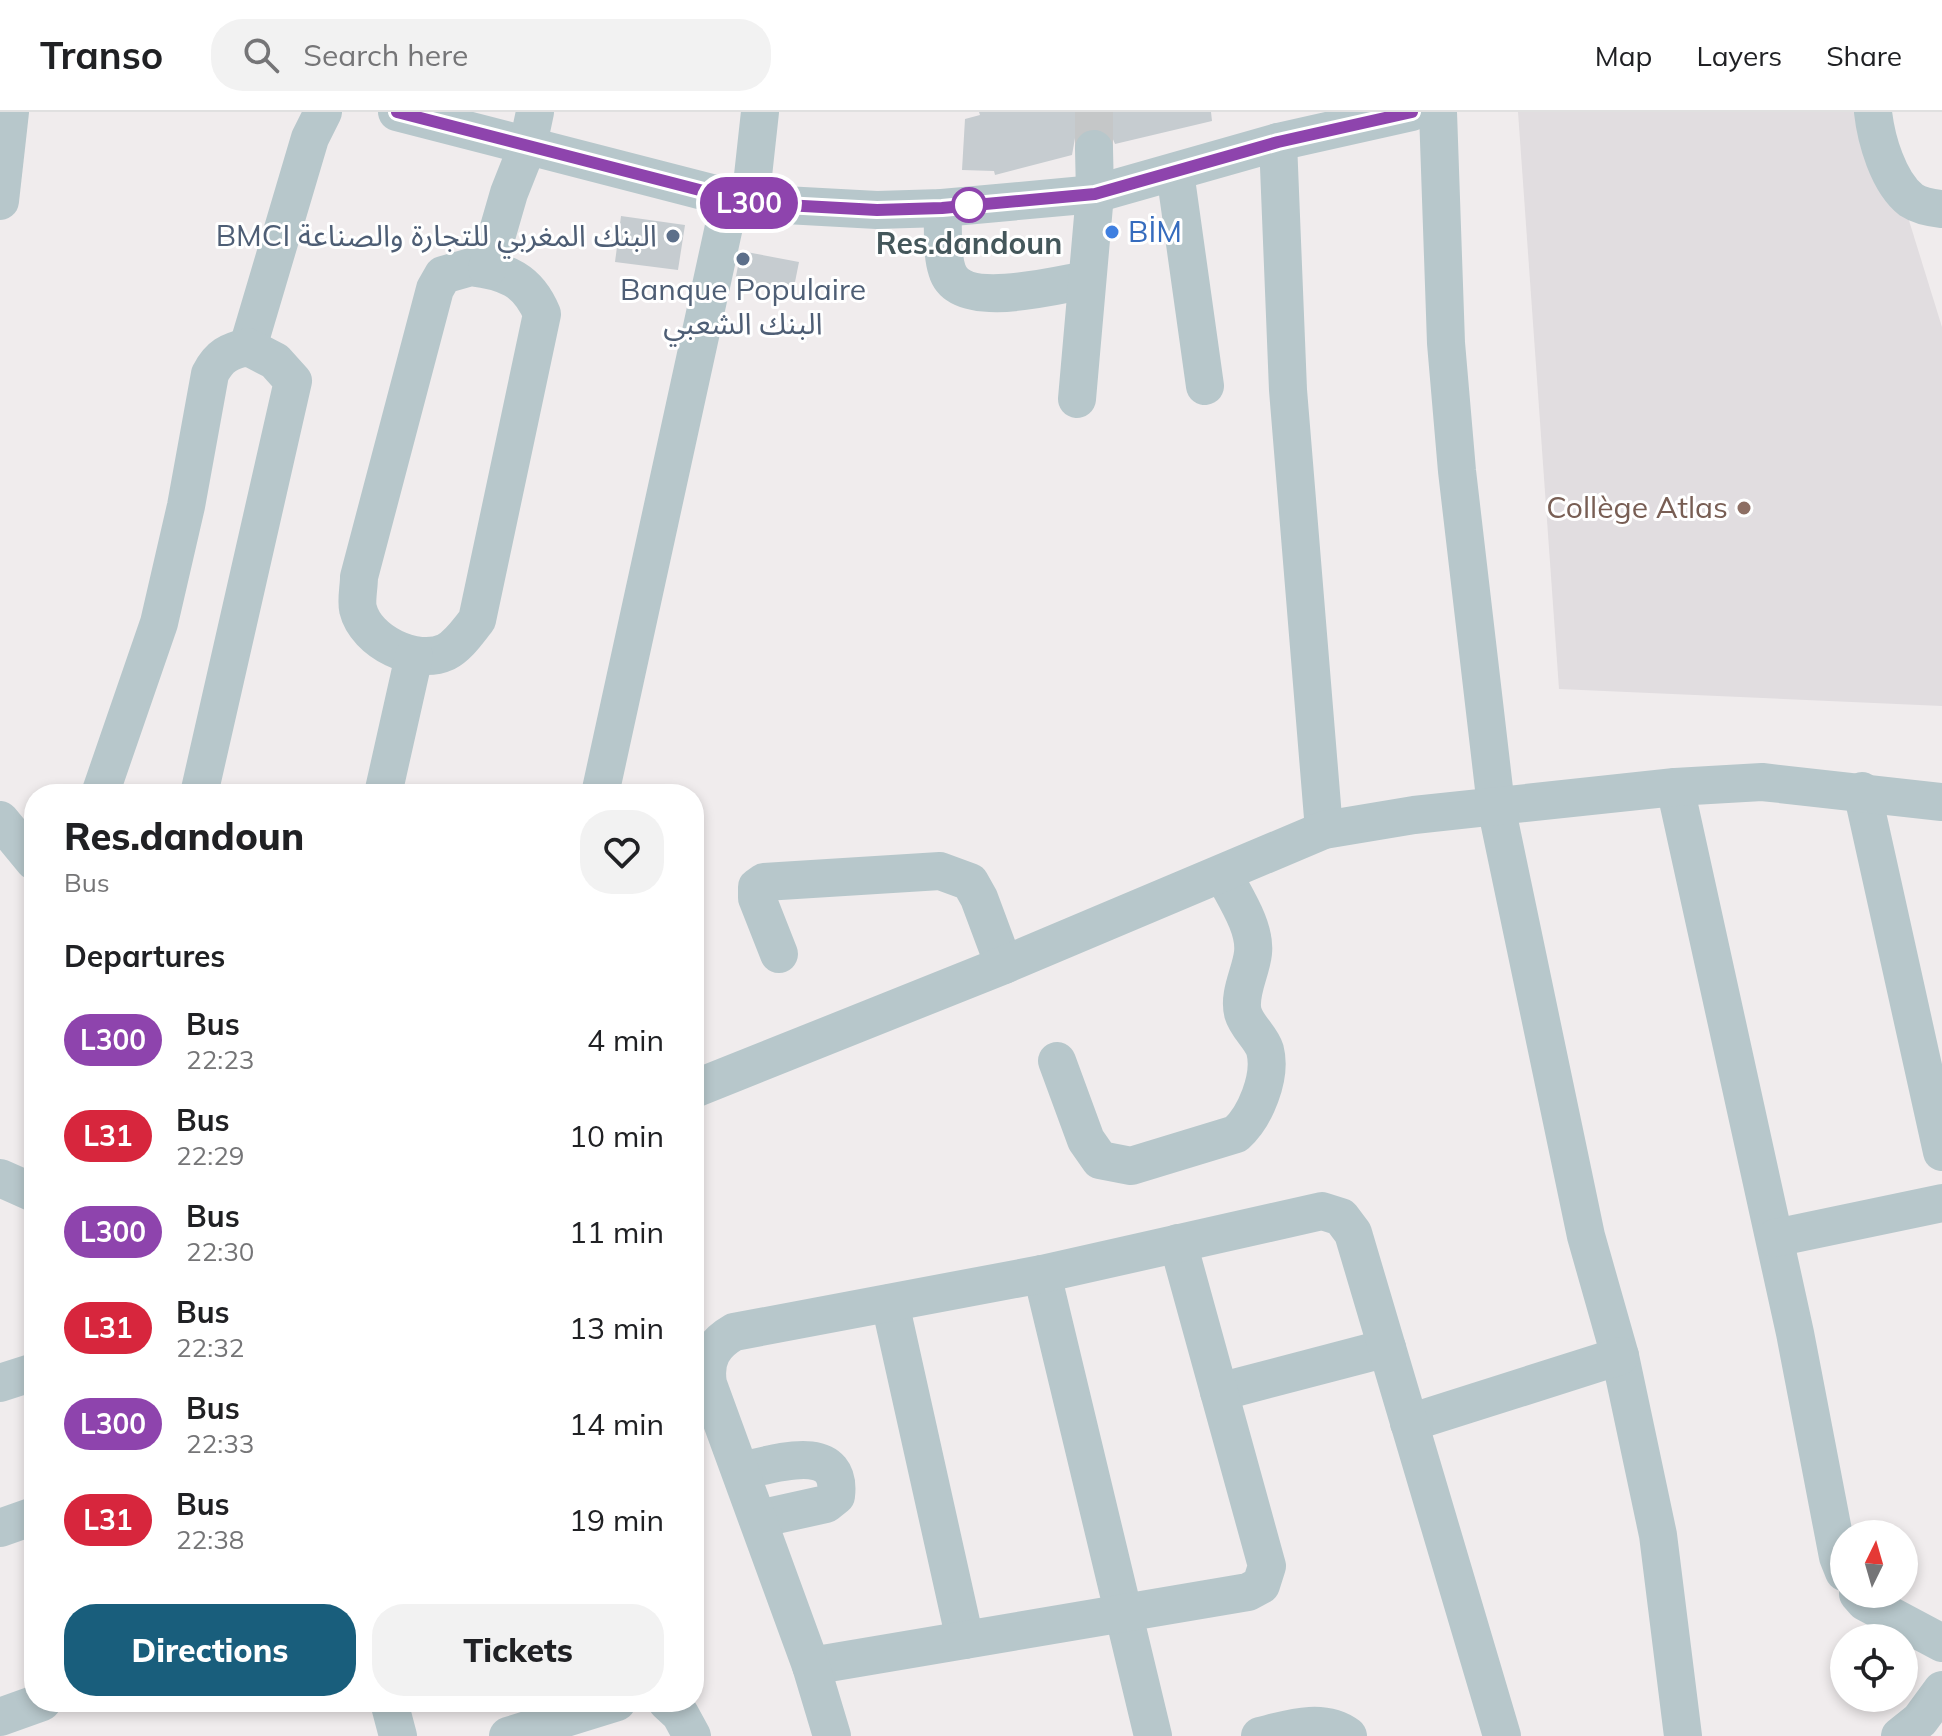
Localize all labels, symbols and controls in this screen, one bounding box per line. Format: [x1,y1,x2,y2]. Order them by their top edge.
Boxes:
search box [211,19,771,91]
text: Transo [40,31,163,79]
icon: search [239,33,283,77]
text: Search here [303,36,468,74]
text: Map [1595,38,1652,73]
text: Layers [1696,38,1782,73]
text: Share [1826,38,1902,73]
line badge: L300 [693,177,805,229]
text: L300 [716,185,782,220]
marker: Res.dandoun [952,188,986,222]
place label: BİM [1128,212,1182,250]
place label: BMCI البنك المغربي للتجارة والصناعة [216,216,657,259]
marker: BİM [1103,223,1121,241]
place label: Res.dandoun [876,224,1062,262]
marker: BMCI البنك المغربي للتجارة والصناعة [664,227,682,245]
marker: Banque Populaire البنك الشعبي [734,250,752,268]
place label: Banque Populaire البنك الشعبي [620,270,866,347]
place label: Collège Atlas [1546,488,1728,526]
marker: Collège Atlas [1735,499,1753,517]
button: heart [580,810,664,894]
text: Res.dandoun [64,812,304,860]
text: Bus [64,866,110,899]
text: Departures [64,937,225,975]
text: Bus [186,1005,240,1043]
text: 4 min [587,1021,664,1059]
text: L300 [80,1022,146,1057]
text: 22:23 [186,1043,254,1076]
text: Bus [176,1101,230,1139]
text: 10 min [569,1117,664,1155]
text: L31 [83,1118,133,1153]
text: 22:29 [176,1139,244,1172]
text: Bus [186,1197,240,1235]
text: 11 min [569,1213,664,1251]
text: L300 [80,1214,146,1249]
text: 22:30 [186,1235,254,1268]
text: Bus [176,1293,230,1331]
text: 13 min [569,1309,664,1347]
text: L31 [83,1310,133,1345]
text: 22:32 [176,1331,244,1364]
text: Bus [186,1389,240,1427]
text: 14 min [569,1405,664,1443]
text: L300 [80,1406,146,1441]
text: 22:33 [186,1427,254,1460]
text: Bus [176,1485,230,1523]
text: 19 min [569,1501,664,1539]
text: L31 [83,1502,133,1537]
north arrow [1830,1520,1918,1608]
map controls [1830,1520,1918,1712]
text: 22:38 [176,1523,244,1556]
button: Directions [64,1604,356,1696]
button: Tickets [372,1604,664,1696]
button: locate [1830,1624,1918,1712]

